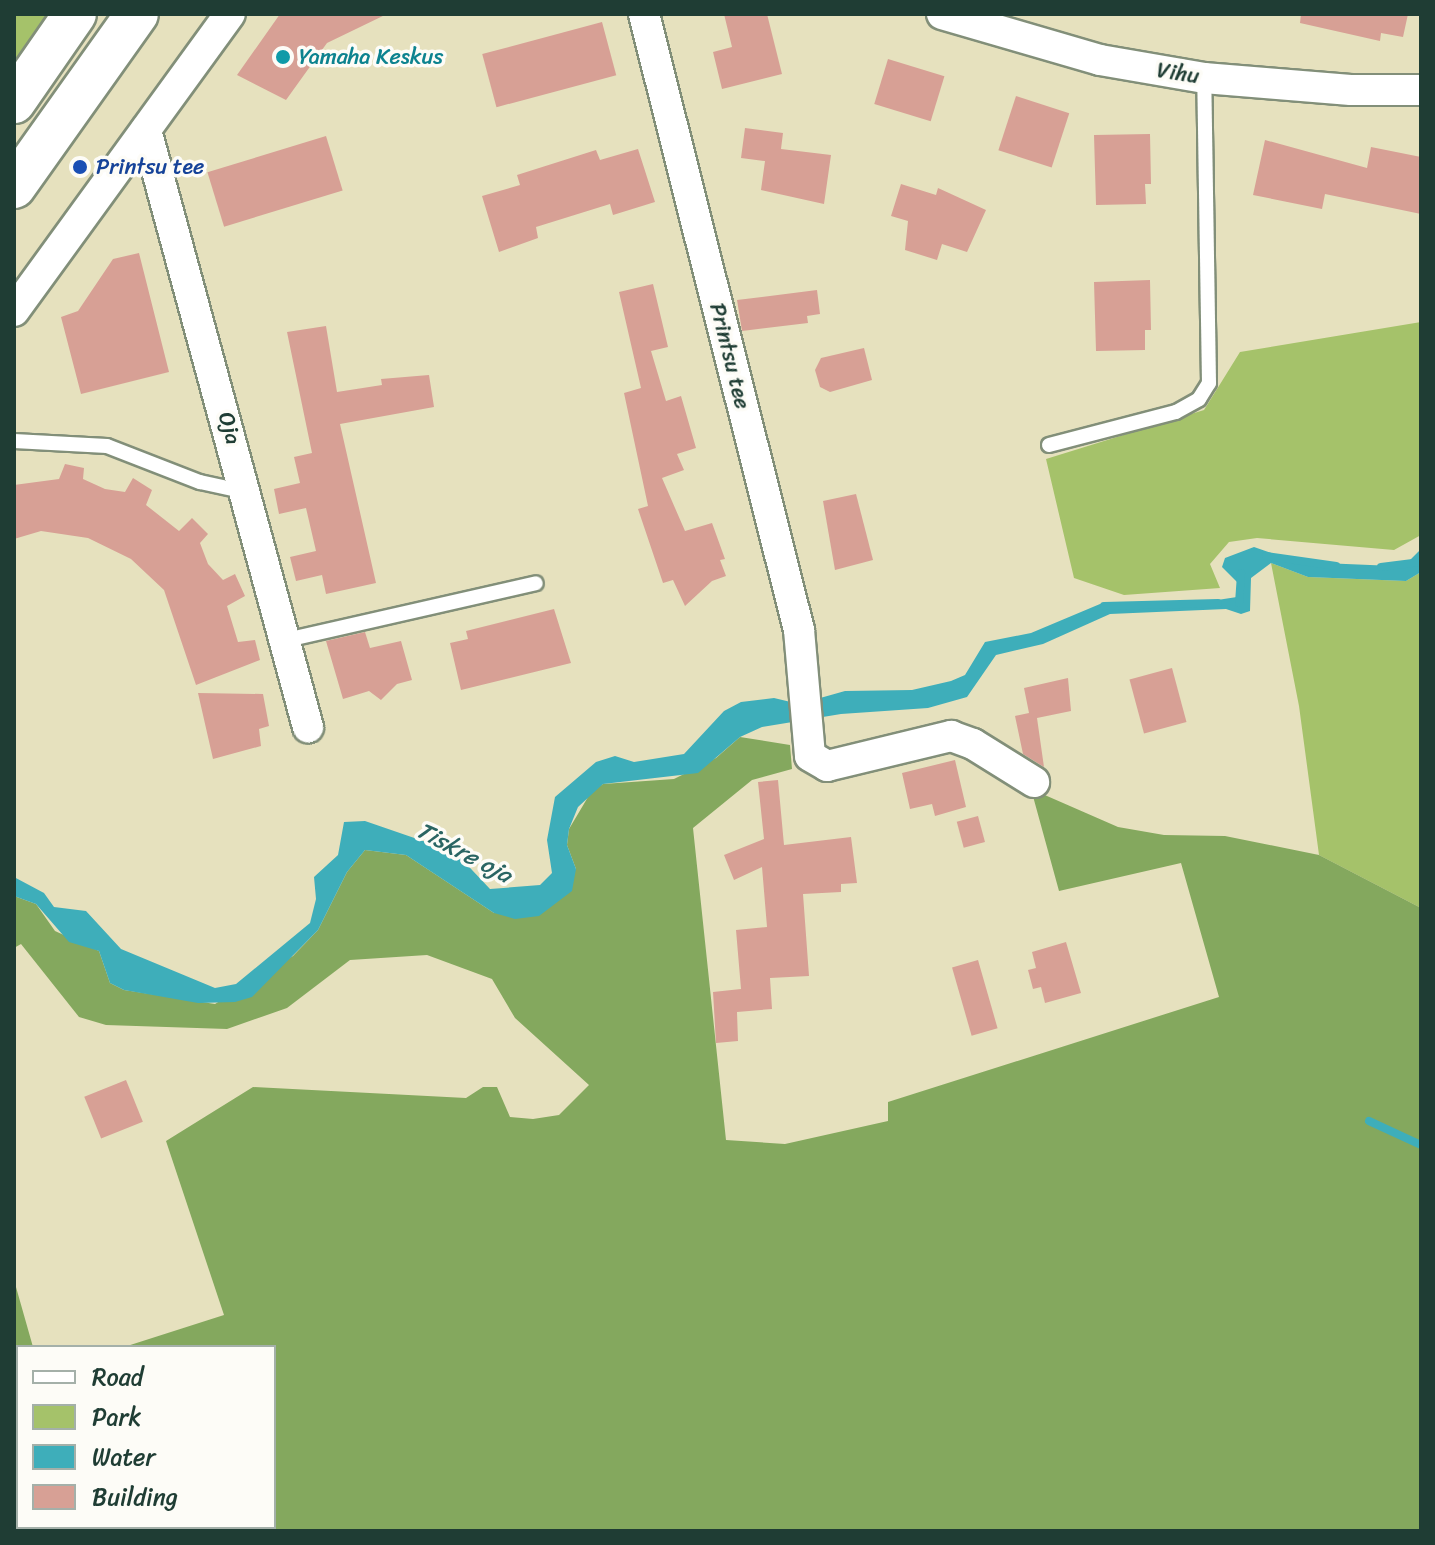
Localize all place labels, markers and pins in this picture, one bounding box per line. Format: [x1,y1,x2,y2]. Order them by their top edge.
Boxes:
place label: Yamaha Keskus [299,44,443,70]
marker: Yamaha Keskus [274,48,292,66]
place label: Printsu tee [96,154,205,180]
marker: Printsu tee [71,158,89,176]

